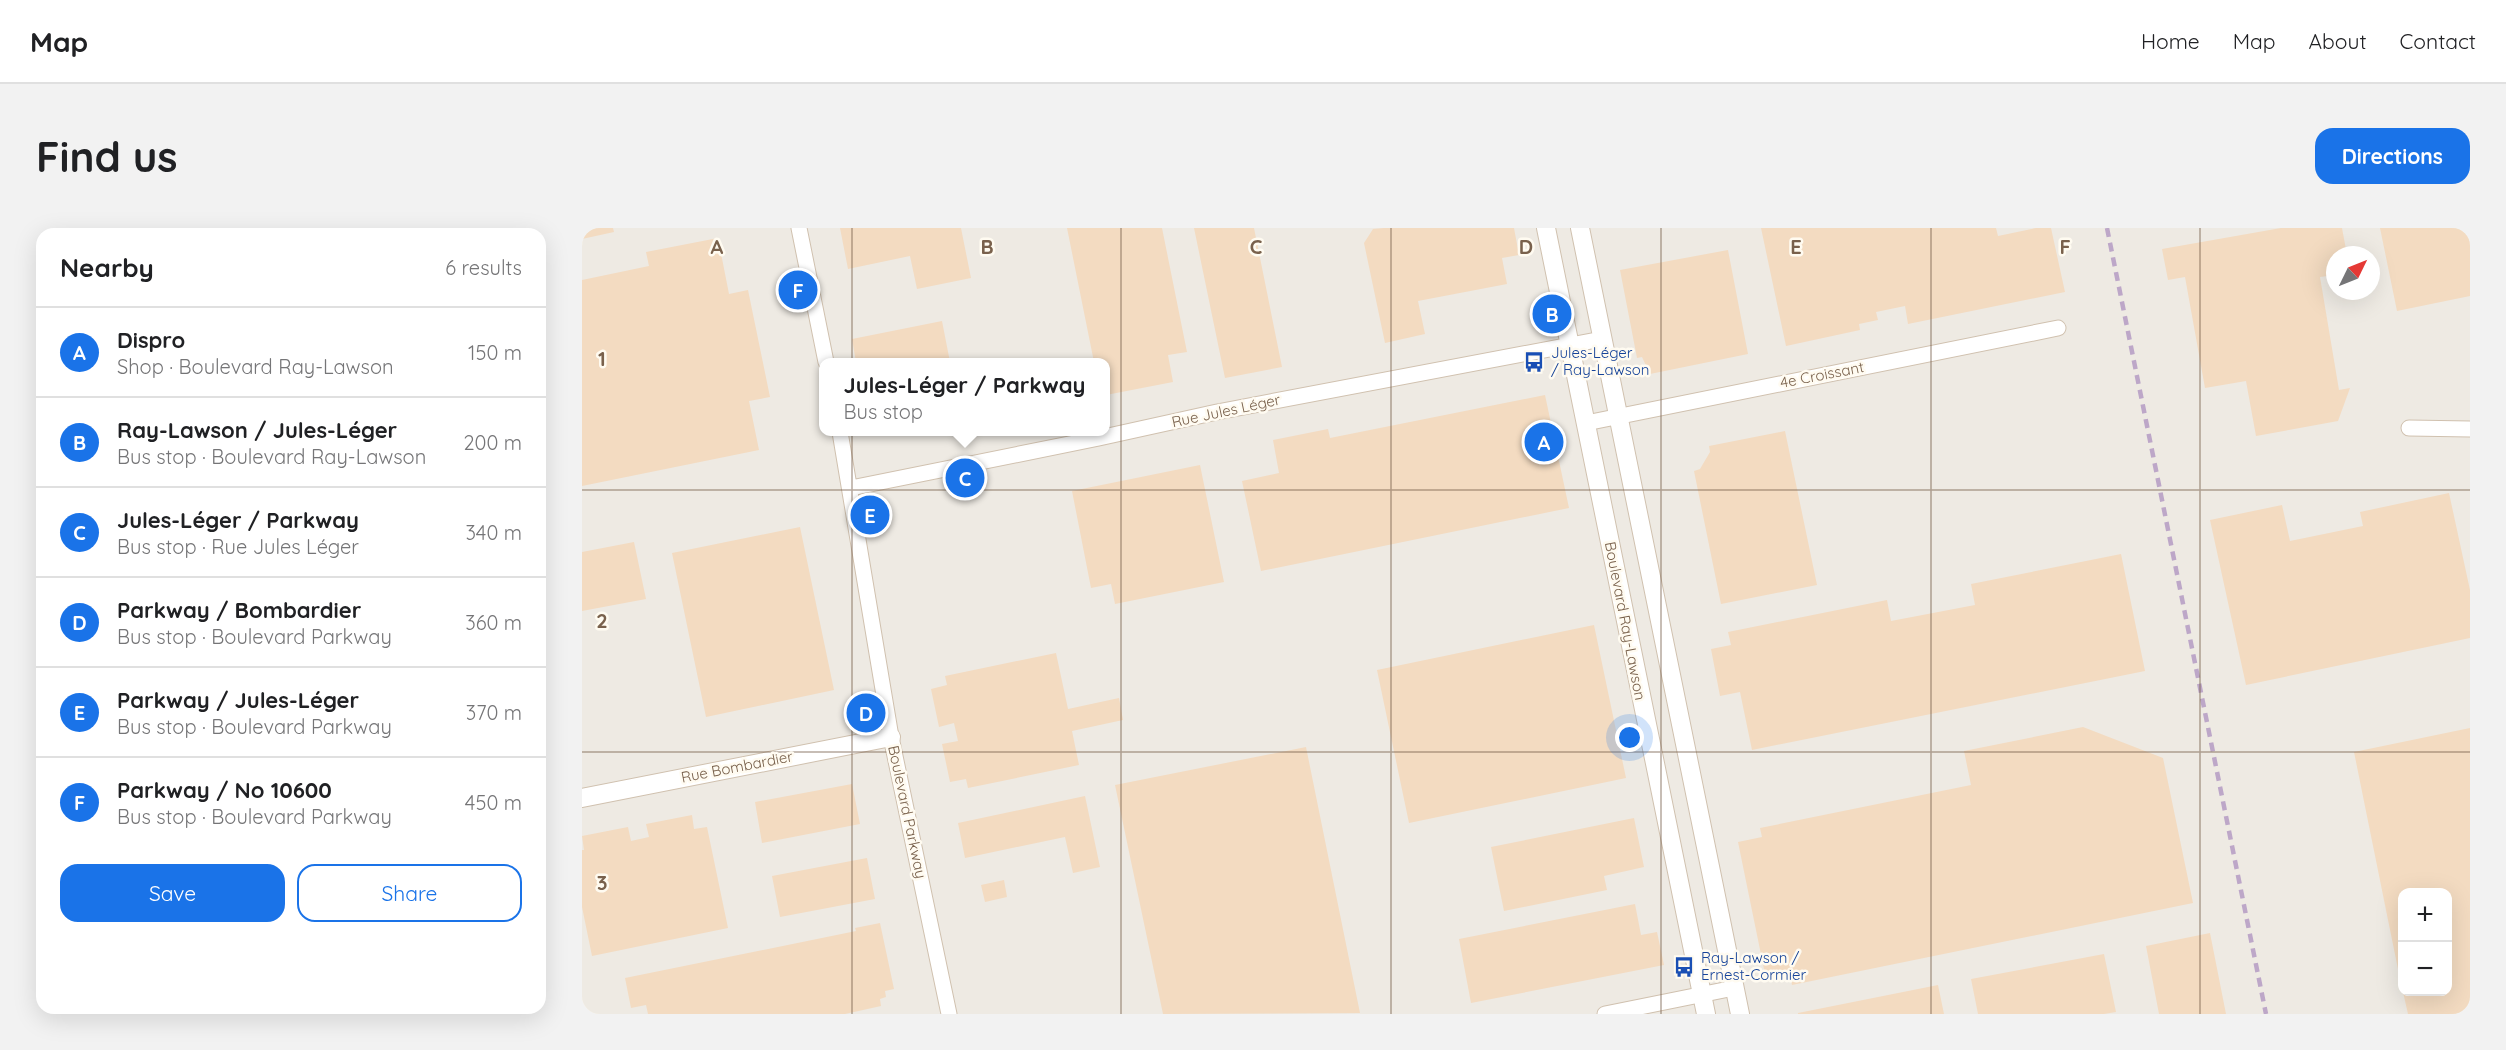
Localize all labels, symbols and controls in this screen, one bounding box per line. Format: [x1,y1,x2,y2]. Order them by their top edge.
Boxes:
text: Map [30,24,88,59]
text: Home [2141,28,2200,54]
text: Map [2233,28,2276,54]
text: About [2309,28,2367,54]
text: Contact [2400,28,2476,54]
button: Directions [2315,128,2470,184]
text: Find us [36,130,178,183]
text: A [711,234,724,259]
text: B [980,234,994,259]
text: C [1250,234,1263,259]
text: D [1519,234,1533,259]
text: E [1790,234,1802,259]
text: F [2059,234,2071,259]
north arrow [2326,246,2380,300]
text: Nearby [60,251,154,284]
text: 6 results [445,255,522,280]
pin: F [778,268,818,312]
pin: B [1532,292,1572,337]
text: Dispro [117,326,185,354]
text: A [73,340,86,365]
text: 150 m [468,340,522,365]
place label: Jules-Léger / Ray-Lawson [1551,343,1649,379]
text: 1 [598,346,606,371]
bus stop icon: Jules-Léger / Ray-Lawson [1522,350,1546,374]
text: Shop · Boulevard Ray-Lawson [117,354,394,379]
street label: 4e Croissant [1778,357,1865,392]
popup [819,358,1110,436]
text: Jules-Léger / Parkway [843,371,1086,399]
street label: Rue Jules Léger [1170,390,1282,431]
text: Bus stop [843,399,923,424]
text: Ray-Lawson / Jules-Léger [117,416,397,444]
pin: A [1524,420,1564,464]
text: B [73,430,86,455]
text: 200 m [463,430,522,455]
text: Bus stop · Boulevard Ray-Lawson [117,444,426,469]
pin: C [946,456,985,500]
pin: E [850,492,890,538]
text: Jules-Léger / Parkway [117,506,359,534]
text: C [73,520,86,545]
text: 340 m [465,520,522,545]
text: Bus stop · Rue Jules Léger [117,534,359,559]
street label: Boulevard Ray-Lawson [1601,540,1650,702]
text: Parkway / Bombardier [117,596,361,624]
text: 2 [596,608,608,633]
text: D [72,610,87,635]
text: 360 m [465,610,522,635]
text: Bus stop · Boulevard Parkway [117,624,392,649]
text: Parkway / Jules-Léger [117,686,359,714]
pin: D [846,690,886,736]
text: E [74,700,85,725]
text: 370 m [466,700,522,725]
text: Bus stop · Boulevard Parkway [117,714,392,739]
your location [1615,723,1644,752]
street label: Boulevard Parkway [884,744,931,880]
street label: Rue Bombardier [679,746,795,787]
text: Parkway / No 10600 [117,776,332,804]
text: F [74,790,85,815]
text: 450 m [465,790,522,815]
text: Bus stop · Boulevard Parkway [117,804,392,829]
button: Save [60,864,285,922]
button: Share [297,864,522,922]
text: 3 [597,870,607,895]
map controls [2398,888,2452,996]
button: + [2398,888,2452,942]
button: − [2398,942,2452,996]
place label: Ray-Lawson / Ernest-Cormier [1701,948,1806,984]
bus stop icon: Ray-Lawson / Ernest-Cormier [1672,955,1696,979]

